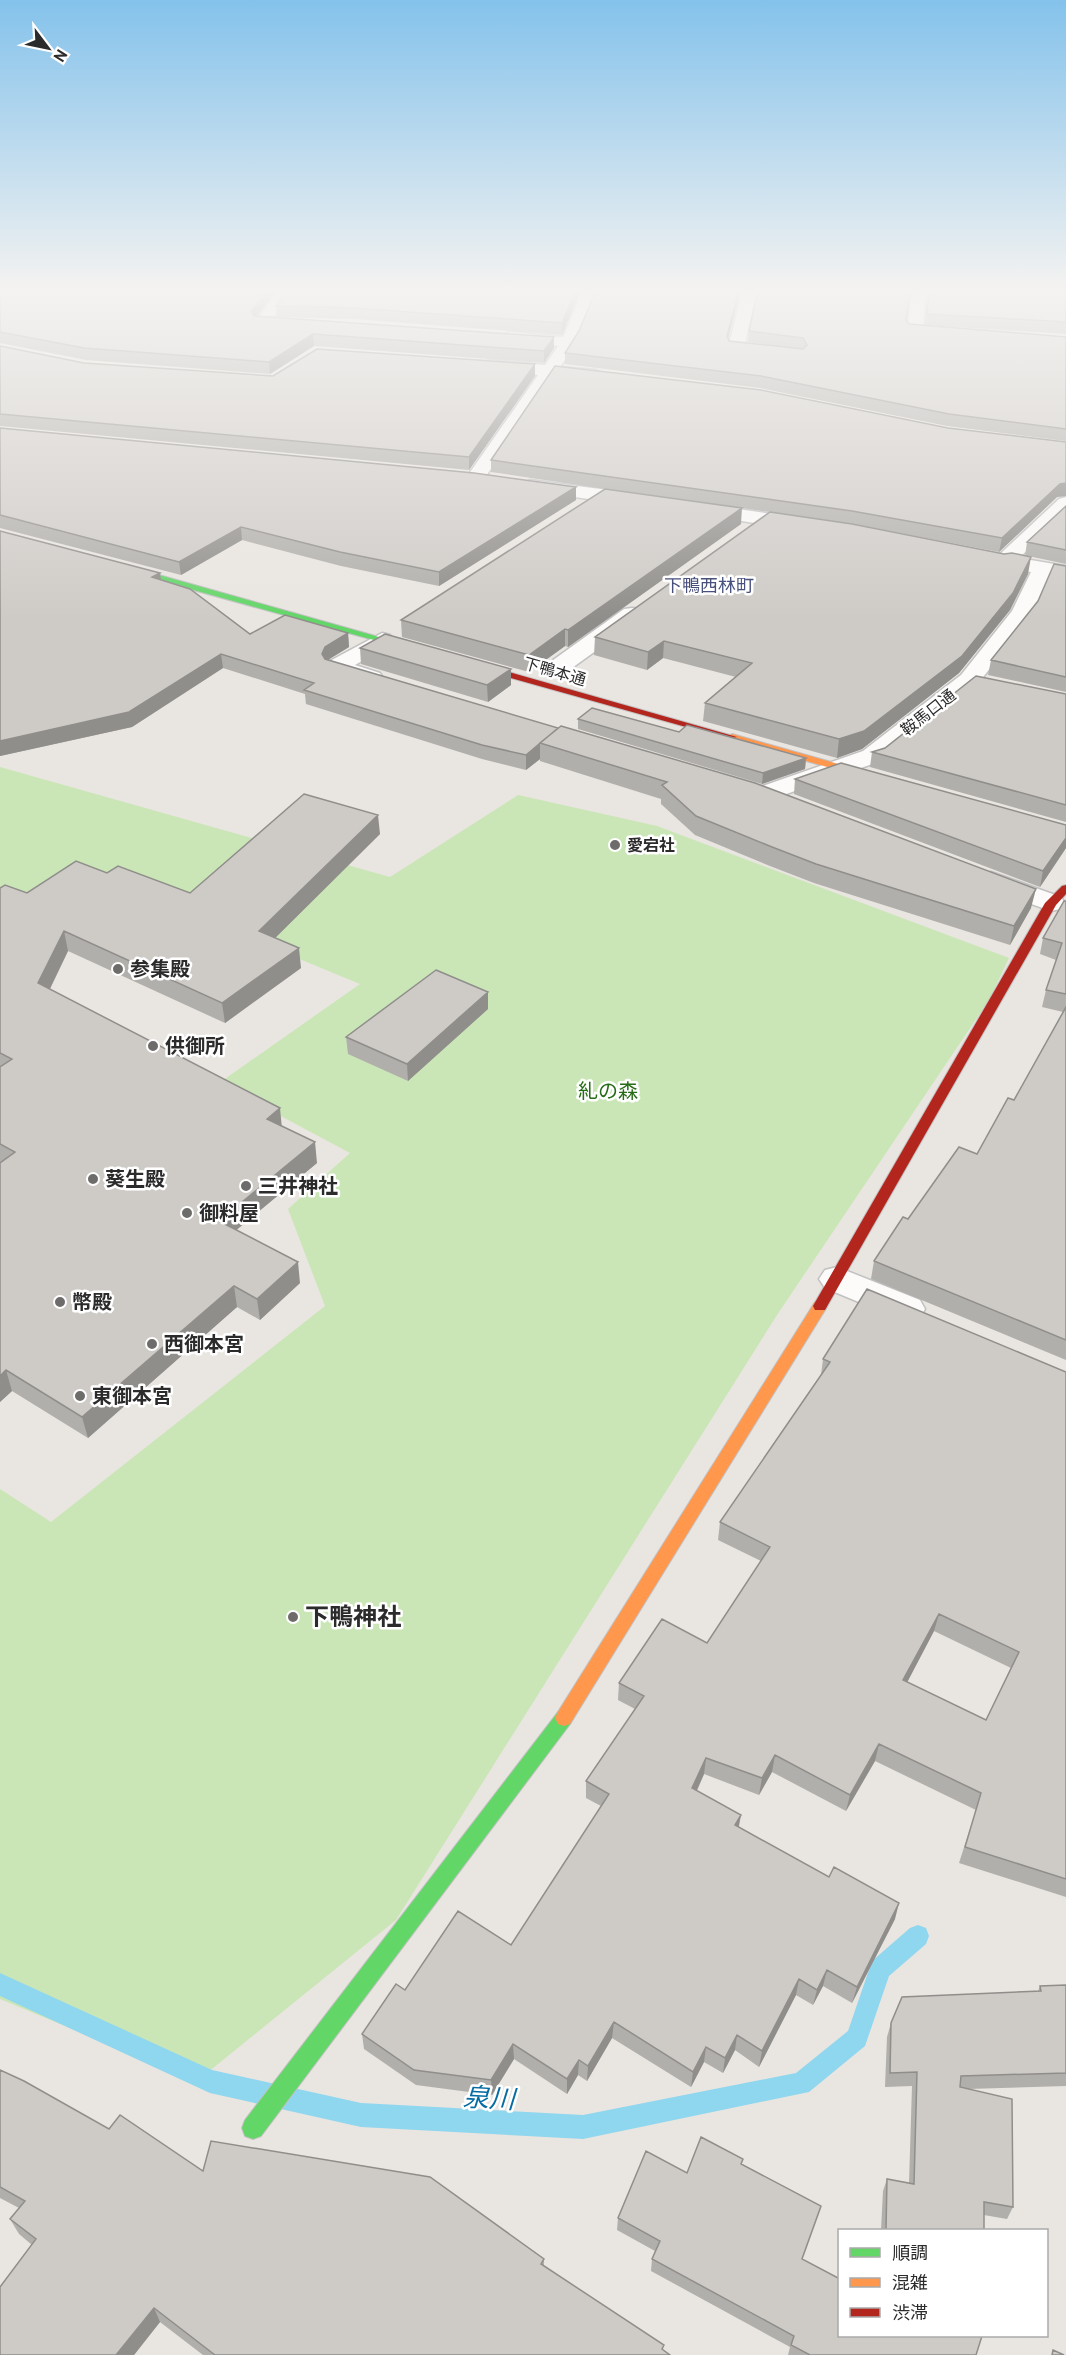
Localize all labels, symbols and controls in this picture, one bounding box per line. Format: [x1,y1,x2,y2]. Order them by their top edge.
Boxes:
north arrow [18,18,78,78]
text: N [49,46,72,66]
district label: 下鴨西林町 [664,574,754,597]
street label: 下鴨本通 [521,653,589,689]
street label: 鞍馬口通 [897,684,959,740]
place label: 愛宕社 [627,835,675,855]
marker: 愛宕社 [608,838,622,852]
place label: 参集殿 [130,956,190,982]
marker: 参集殿 [111,962,125,976]
place label: 供御所 [165,1033,225,1059]
marker: 供御所 [146,1039,160,1053]
park label: 糺の森 [578,1078,638,1104]
place label: 葵生殿 [105,1166,165,1192]
marker: 葵生殿 [86,1172,100,1186]
place label: 三井神社 [258,1173,338,1199]
marker: 三井神社 [239,1179,253,1193]
place label: 御料屋 [199,1200,259,1226]
marker: 御料屋 [180,1206,194,1220]
place label: 幣殿 [72,1289,112,1315]
marker: 幣殿 [53,1295,67,1309]
place label: 西御本宮 [164,1331,244,1357]
marker: 西御本宮 [145,1337,159,1351]
place label: 東御本宮 [92,1383,172,1409]
marker: 東御本宮 [73,1389,87,1403]
place label: 下鴨神社 [305,1601,401,1632]
marker: 下鴨神社 [286,1610,300,1624]
water label: 泉川 [462,2080,519,2115]
legend [838,2229,1048,2337]
text: 順調 [892,2241,928,2264]
text: 混雑 [892,2271,928,2294]
text: 渋滞 [892,2301,928,2324]

